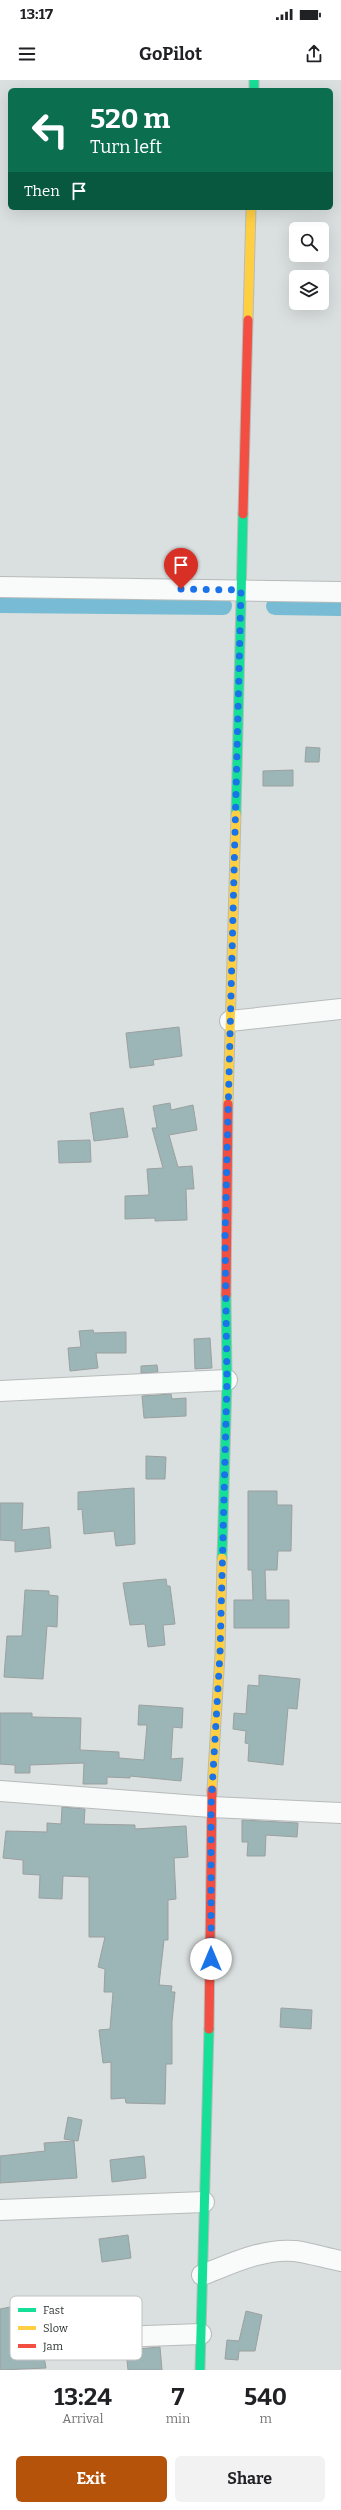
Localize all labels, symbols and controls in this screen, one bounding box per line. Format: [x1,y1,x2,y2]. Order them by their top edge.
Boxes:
text: 13:17 [20,5,53,23]
icon: menu [16,43,38,65]
text: GoPilot [139,43,202,65]
icon: share [303,43,325,65]
text: 520 m [90,102,170,135]
icon: left [24,104,76,156]
text: Turn left [90,136,162,158]
icon: arrive [68,180,90,202]
text: Then [24,182,60,200]
map controls [289,222,329,310]
button: search [289,222,329,262]
button: layers [289,270,329,310]
pin [164,548,198,589]
icon: arrive [170,554,192,576]
position arrow [190,1938,232,1980]
legend [10,2296,142,2360]
text: Fast [43,2304,64,2317]
text: Slow [43,2322,68,2335]
text: Jam [42,2340,63,2353]
text: 13:24 [54,2383,112,2411]
text: 7 [172,2383,184,2411]
text: 540 [244,2383,287,2411]
text: Arrival [62,2411,103,2426]
text: min [166,2411,190,2426]
text: m [259,2411,272,2426]
button: Exit [16,2456,167,2502]
button: Share [175,2456,325,2502]

